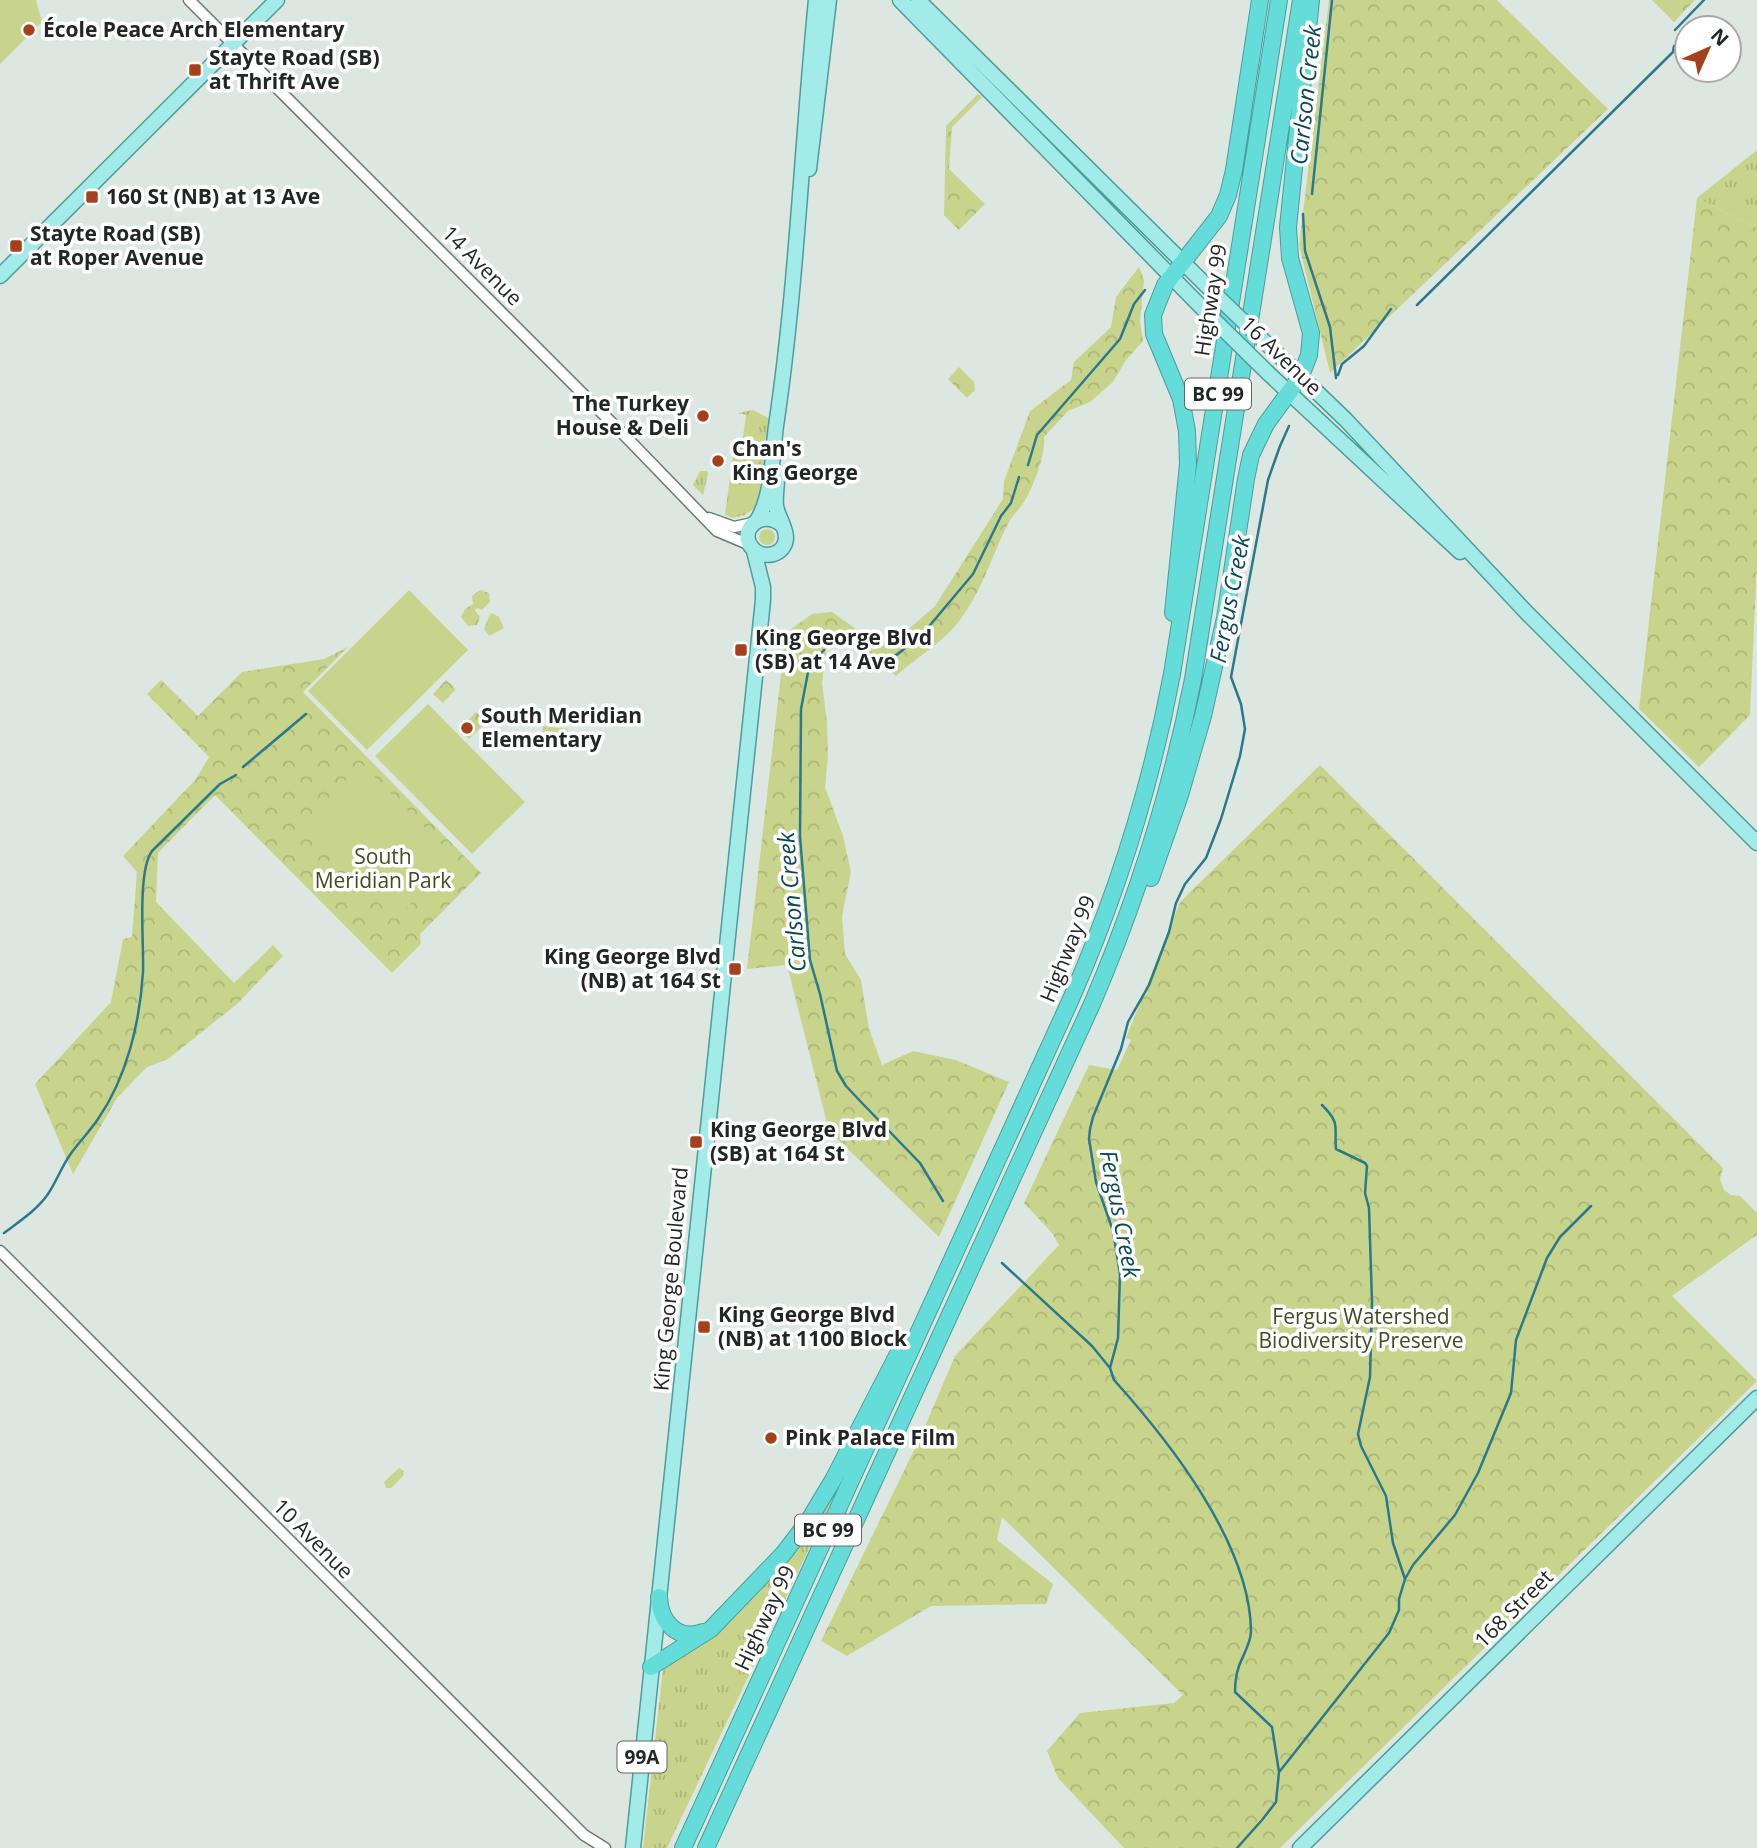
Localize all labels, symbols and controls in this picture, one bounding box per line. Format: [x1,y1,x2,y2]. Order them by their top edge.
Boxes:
north arrow [1673,14,1743,84]
place label: École Peace Arch Elementary [43,15,345,43]
marker: École Peace Arch Elementary [21,22,37,38]
text: N [1705,22,1735,52]
water label: Carlson Creek [1282,23,1328,166]
place label: Stayte Road (SB) at Thrift Ave [209,43,380,95]
marker: Stayte Road (SB) at Thrift Ave [187,62,203,78]
place label: 160 St (NB) at 13 Ave [106,182,320,210]
marker: 160 St (NB) at 13 Ave [84,189,100,205]
place label: Stayte Road (SB) at Roper Avenue [30,219,204,271]
street label: 14 Avenue [437,219,529,311]
marker: Stayte Road (SB) at Roper Avenue [8,238,24,254]
street label: Highway 99 [1187,242,1233,358]
street label: 16 Avenue [1235,310,1328,401]
road number: BC 99 [1185,378,1251,410]
place label: The Turkey House & Deli [556,389,689,441]
marker: The Turkey House & Deli [695,408,711,424]
place label: Chan's King George [732,434,858,486]
marker: Chan's King George [710,453,726,469]
water label: Fergus Creek [1201,532,1257,665]
place label: King George Blvd (SB) at 14 Ave [755,623,932,675]
marker: King George Blvd (SB) at 14 Ave [733,642,749,658]
place label: South Meridian Elementary [481,701,642,753]
marker: South Meridian Elementary [459,720,475,736]
water label: Carlson Creek [769,830,813,973]
park label: South Meridian Park [315,842,451,894]
street label: Highway 99 [1033,891,1101,1006]
place label: King George Blvd (NB) at 164 St [544,942,721,994]
marker: King George Blvd (NB) at 164 St [727,961,743,977]
place label: King George Blvd (SB) at 164 St [710,1115,887,1167]
marker: King George Blvd (SB) at 164 St [688,1134,704,1150]
water label: Fergus Creek [1093,1147,1149,1281]
street label: King George Boulevard [646,1166,694,1392]
place label: King George Blvd (NB) at 1100 Block [718,1300,908,1352]
park label: Fergus Watershed Biodiversity Preserve [1259,1302,1463,1354]
marker: King George Blvd (NB) at 1100 Block [696,1319,712,1335]
place label: Pink Palace Film [785,1423,955,1451]
marker: Pink Palace Film [763,1430,779,1446]
street label: 10 Avenue [268,1492,360,1584]
road number: BC 99 [795,1514,861,1546]
street label: Highway 99 [728,1560,801,1675]
street label: 168 Street [1468,1563,1559,1654]
road number: 99A [618,1742,666,1772]

